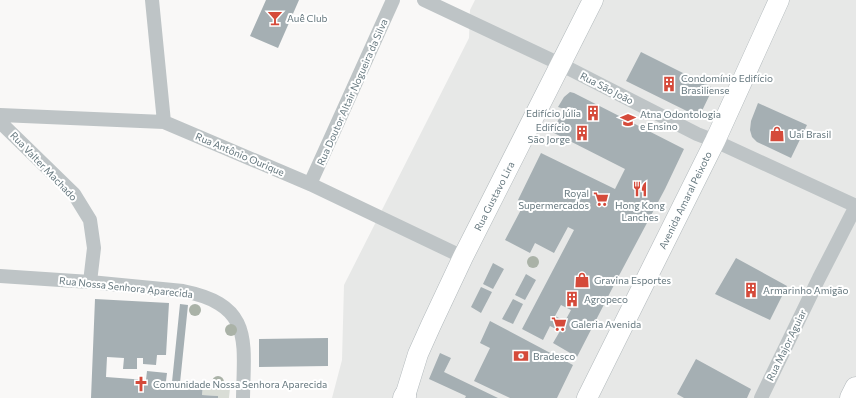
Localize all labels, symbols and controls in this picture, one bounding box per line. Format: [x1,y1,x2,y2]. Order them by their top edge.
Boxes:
bar icon: Auê Club [266,9,284,27]
place label: Auê Club [287,12,328,24]
street label: Rua Doutor Altair Nogueira da Silva [314,17,390,167]
street label: Rua São João [578,69,636,107]
place label: Condomínio Edifício Brasiliense [681,72,773,96]
building icon: Condomínio Edifício Brasiliense [660,75,678,93]
building icon: Edifício Júlia [584,104,602,122]
place label: Edifício Júlia [526,107,581,119]
place label: Atna Odontologia e Ensino [640,108,721,132]
school or university icon: Atna Odontologia e Ensino [619,111,637,129]
place label: Edifício São Jorge [528,121,570,145]
building icon: Edifício São Jorge [573,124,591,142]
shop icon: Uai Brasil [768,125,786,143]
place label: Uai Brasil [789,128,831,140]
street label: Rua Valter Machado [8,129,80,203]
street label: Rua Antônio Ourique [194,130,286,178]
street label: Avenida Amaral Peixoto [656,149,714,251]
street label: Rua Gustavo Lira [471,159,517,233]
restaurant icon: Hong Kong Lanches [631,180,649,198]
place label: Royal Supermercados [518,187,589,211]
supermarket icon: Royal Supermercados [592,190,610,208]
place label: Hong Kong Lanches [615,199,666,223]
shop icon: Gravina Esportes [573,271,591,289]
street label: Rua Nossa Senhora Aparecida [59,274,193,300]
place label: Gravina Esportes [594,274,672,286]
building icon: Armarinho Amigão [742,281,760,299]
place label: Armarinho Amigão [763,284,848,296]
building icon: Agropeco [563,290,581,308]
place label: Agropeco [584,293,628,305]
street label: Rua Major Aguiar [764,307,808,383]
supermarket icon: Galeria Avenida [550,315,568,333]
place label: Galeria Avenida [571,318,641,330]
bank icon: Bradesco [512,347,530,365]
place label: Bradesco [533,350,575,362]
church icon: Comunidade Nossa Senhora Aparecida [132,375,150,393]
place label: Comunidade Nossa Senhora Aparecida [153,378,327,390]

